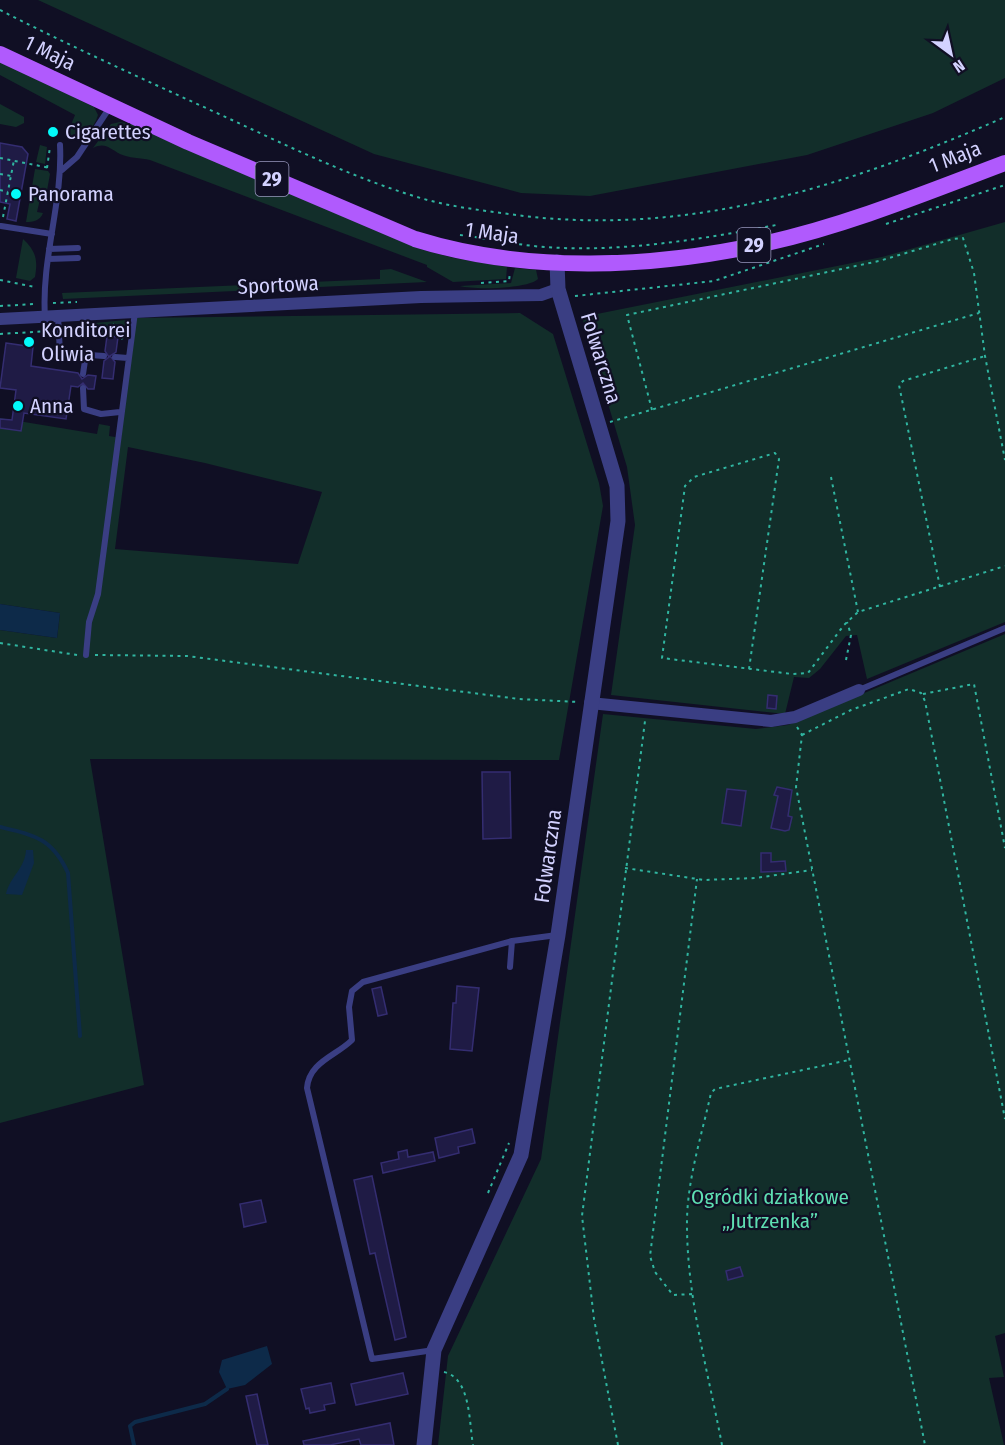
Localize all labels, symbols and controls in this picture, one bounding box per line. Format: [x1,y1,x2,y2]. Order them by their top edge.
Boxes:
north arrow [921,24,981,84]
street label: 1 Maja [20,30,80,76]
text: N [950,56,968,77]
place label: Cigarettes [65,119,151,145]
marker: Cigarettes [46,125,60,139]
street label: 1 Maja [925,135,985,179]
road number: 29 [256,162,288,196]
place label: Panorama [28,181,114,207]
marker: Panorama [9,187,23,201]
street label: 1 Maja [464,216,520,250]
road number: 29 [738,228,771,262]
street label: Sportowa [237,270,319,300]
street label: Folwarczna [575,309,627,407]
place label: Konditorei Oliwia [41,317,130,367]
marker: Konditorei Oliwia [22,335,36,349]
place label: Anna [30,393,73,419]
marker: Anna [11,399,25,413]
street label: Folwarczna [529,808,567,904]
park label: Ogródki działkowe „Jutrzenka” [691,1184,849,1234]

